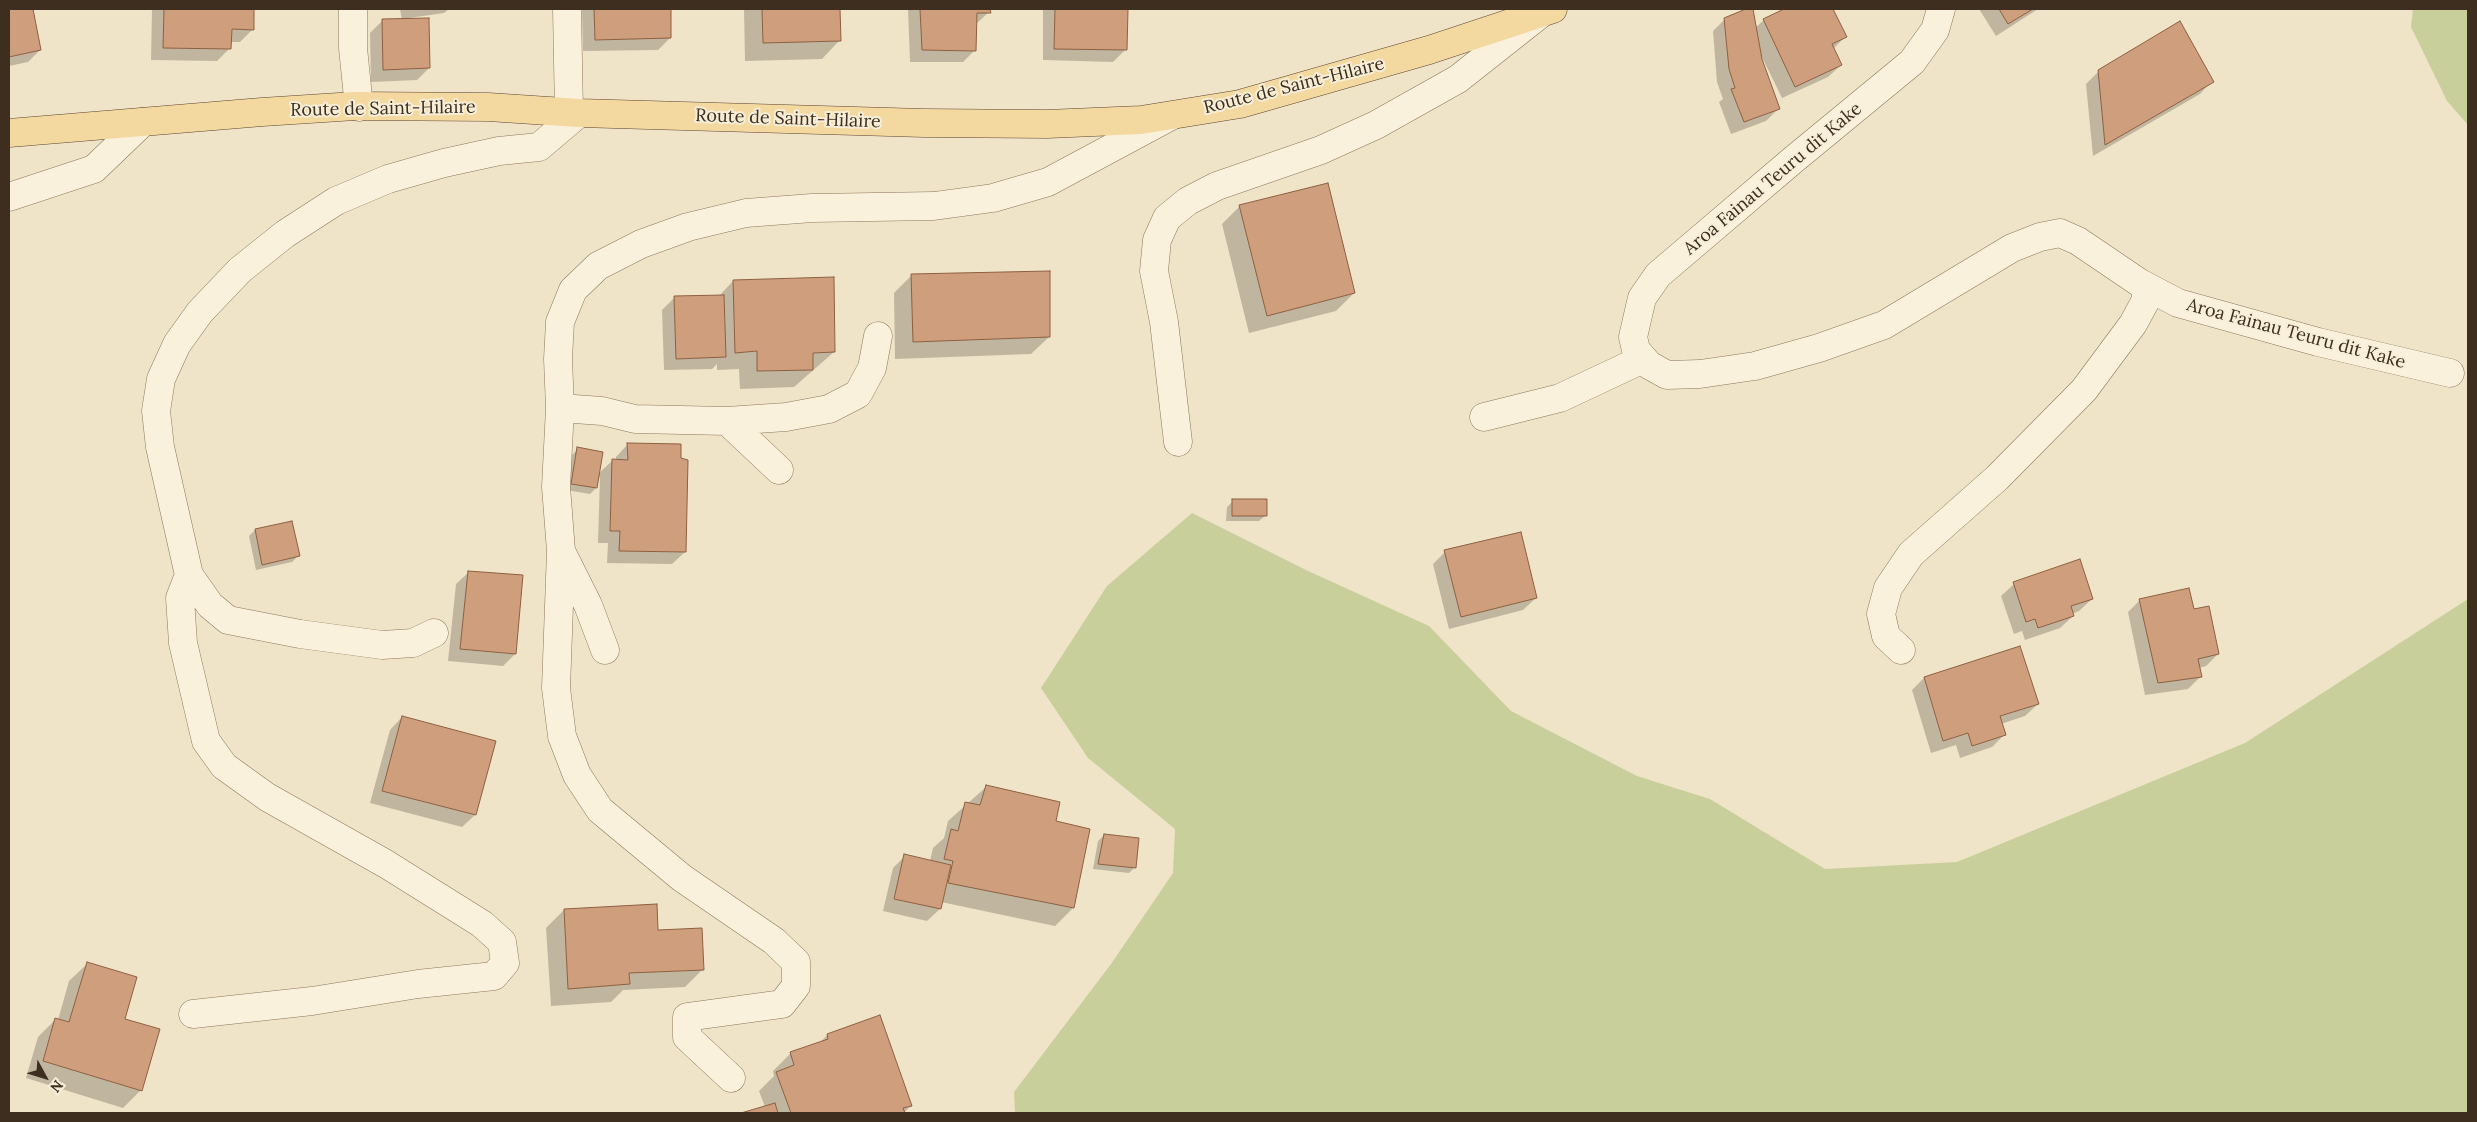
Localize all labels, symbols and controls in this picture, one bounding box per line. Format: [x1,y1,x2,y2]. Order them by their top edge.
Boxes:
street label: Route de Saint-Hilaire [1201,53,1387,119]
street label: Route de Saint-Hilaire [290,97,476,121]
street label: Aroa Fainau Teuru dit Kake [1680,98,1866,260]
street label: Route de Saint-Hilaire [695,105,881,133]
street label: Aroa Fainau Teuru dit Kake [2184,294,2408,374]
north arrow [20,1052,70,1102]
text: N [46,1077,67,1096]

